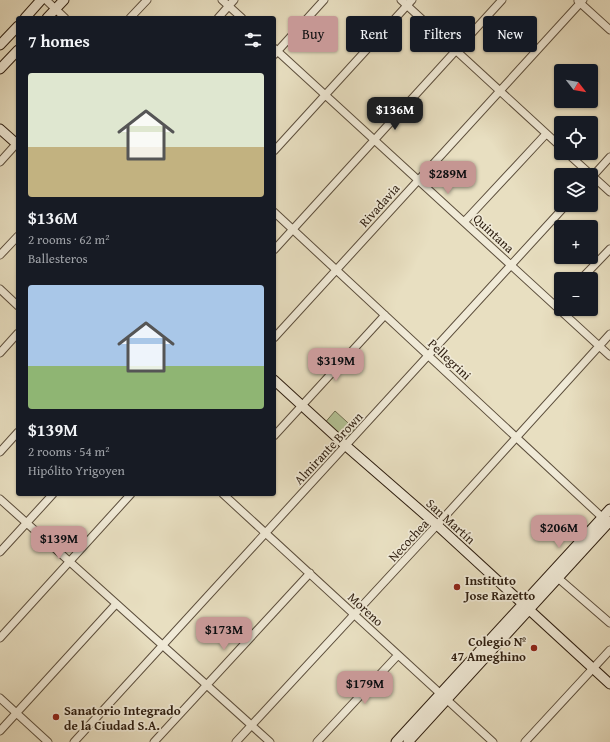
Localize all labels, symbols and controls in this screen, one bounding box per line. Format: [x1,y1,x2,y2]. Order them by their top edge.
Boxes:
chip: Buy [288,16,338,52]
chip: Rent [346,16,402,52]
chip: Filters [410,16,475,52]
chip: New [483,16,537,52]
text: 7 homes [28,28,90,53]
icon: filters [242,29,264,51]
north arrow [554,64,598,108]
map controls [554,64,598,316]
pin: $136M [367,97,423,131]
icon: home [110,99,182,171]
text: $136M [376,100,414,119]
button: locate [554,116,598,160]
pin: $289M [420,161,476,195]
text: $289M [429,164,467,183]
button: layers [554,168,598,212]
street label: Rivadavia [355,179,405,231]
text: $136M [28,205,78,230]
street label: Quintana [469,209,519,258]
button: + [554,220,598,264]
text: 2 rooms · 62 m² [28,230,110,249]
text: Ballesteros [28,249,88,268]
button: − [554,272,598,316]
icon: home [110,311,182,383]
street label: Pellegrini [424,334,476,385]
pin: $319M [308,348,364,382]
text: $319M [317,351,355,370]
street label: Almirante Brown [290,407,368,489]
text: $139M [28,417,78,442]
text: 2 rooms · 54 m² [28,442,110,461]
text: Hipólito Yrigoyen [28,461,125,480]
street label: San Martín [422,494,480,549]
street label: Necochea [384,514,434,566]
pin: $206M [531,515,587,549]
text: $206M [540,518,578,537]
pin: $139M [31,526,87,560]
text: $139M [40,529,78,548]
place label: Instituto Jose Razetto [463,571,535,605]
marker: Instituto Jose Razetto [452,582,462,592]
street label: Moreno [344,588,388,631]
pin: $173M [196,617,252,651]
text: $173M [205,620,243,639]
place label: Colegio Nº 47 Ameghino [451,632,526,666]
marker: Colegio Nº 47 Ameghino [529,643,539,653]
pin: $179M [337,671,393,705]
text: $179M [346,674,384,693]
place label: Sanatorio Integrado de la Ciudad S.A. [64,701,181,735]
marker: Sanatorio Integrado de la Ciudad S.A. [51,712,61,722]

